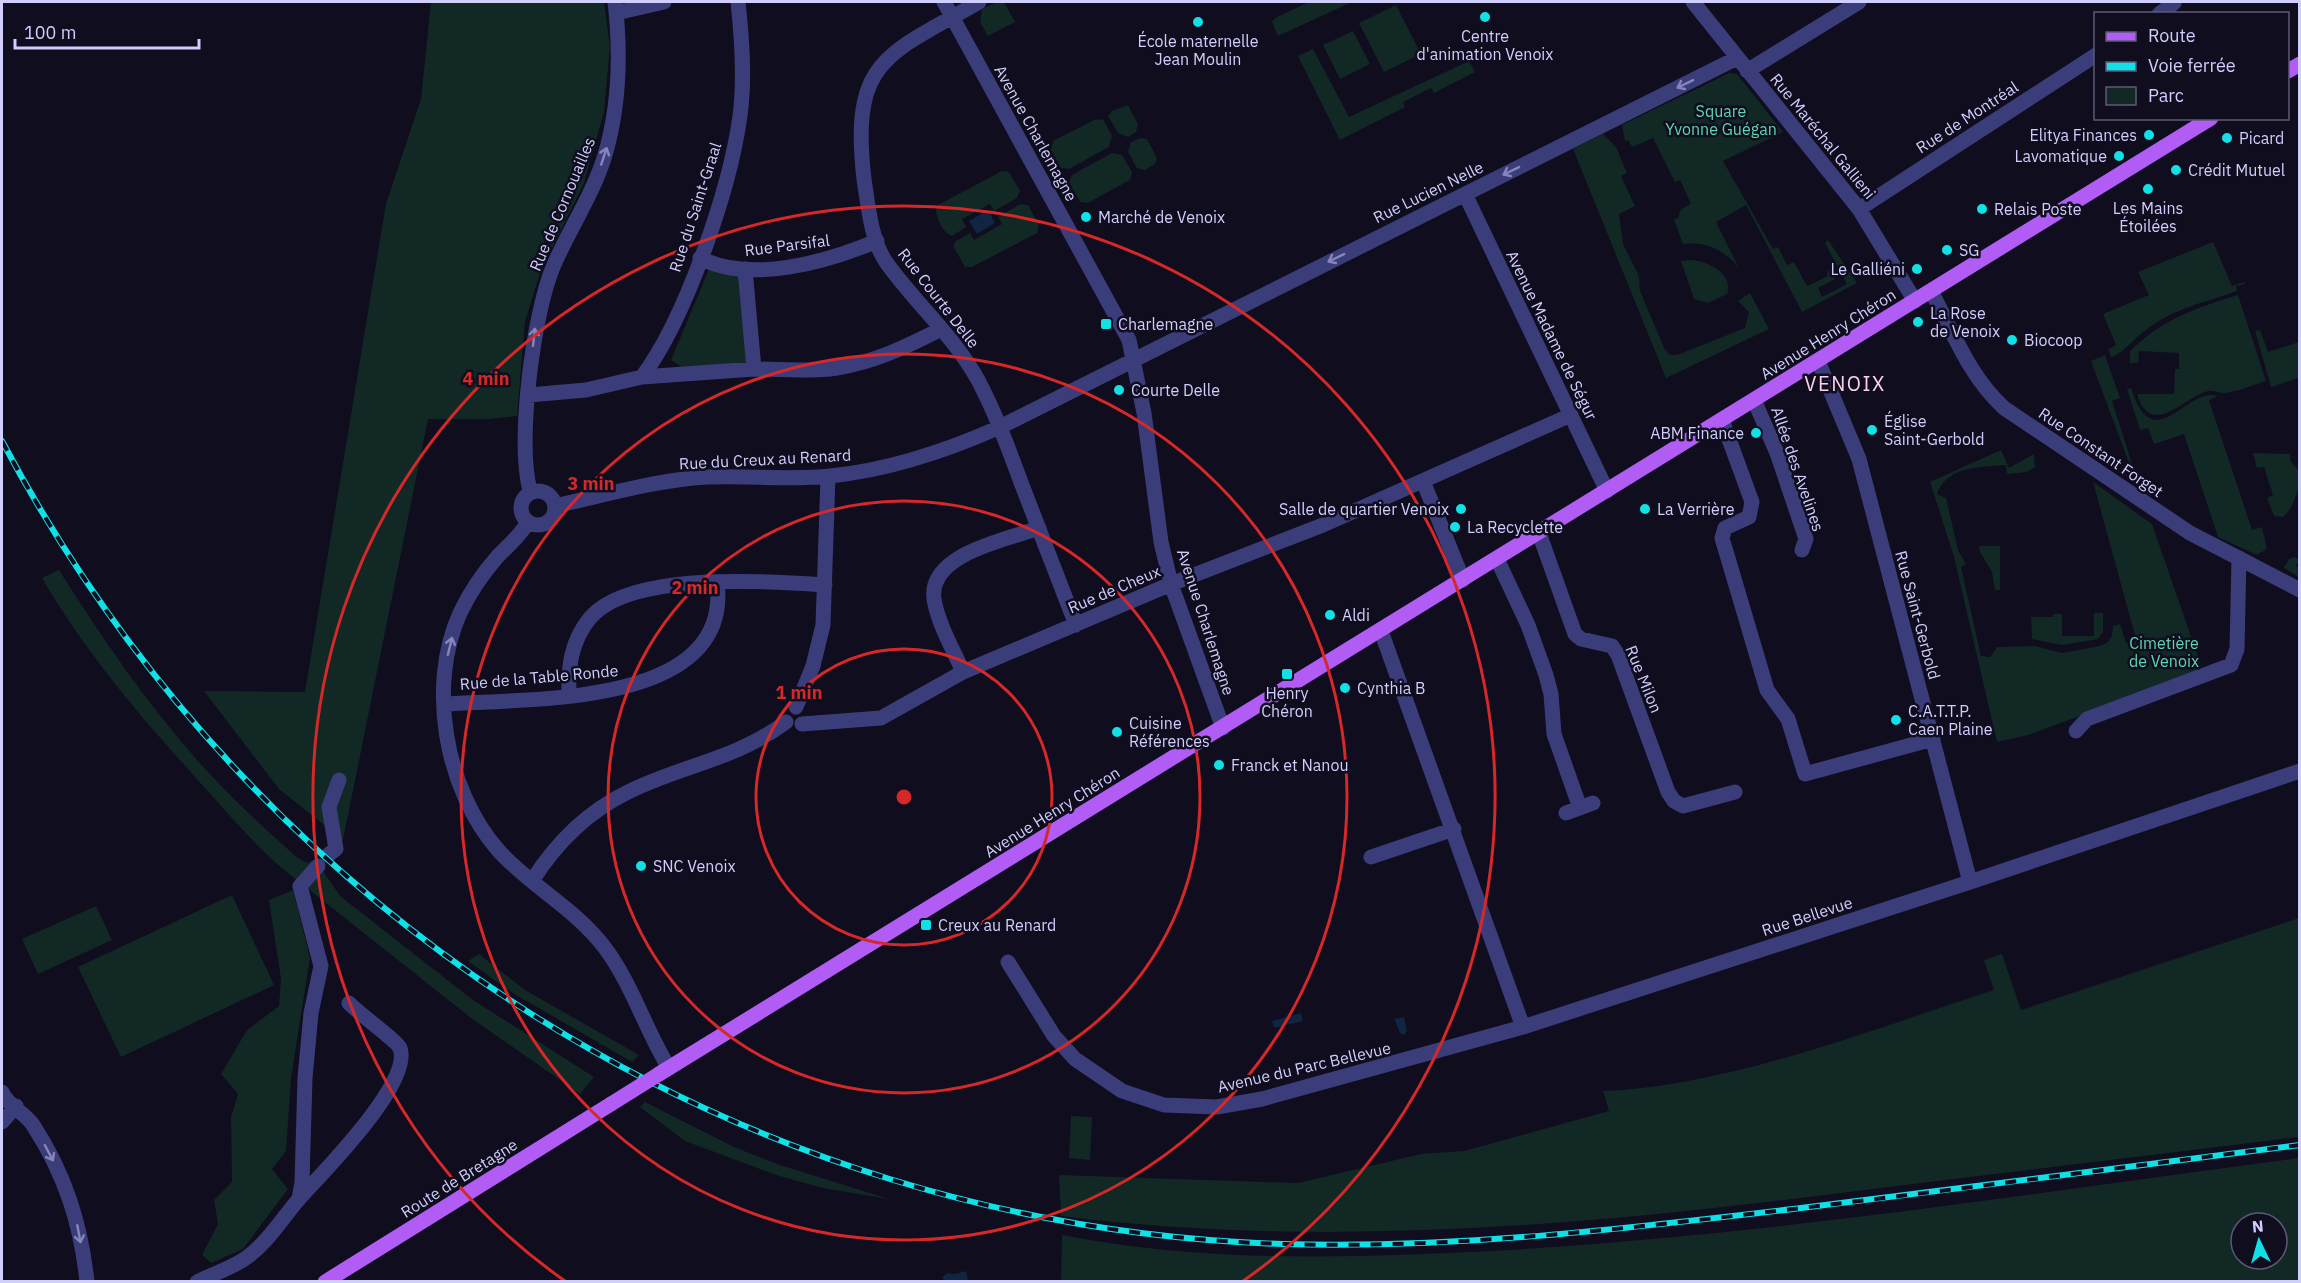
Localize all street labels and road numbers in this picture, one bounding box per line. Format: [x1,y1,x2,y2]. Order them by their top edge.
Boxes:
street label: Avenue Charlemagne [990,61,1082,205]
street label: Rue Maréchal Gallieni [1766,69,1880,203]
street label: Rue de Montréal [1912,77,2022,157]
street label: Rue de Cornouailles [525,134,599,274]
street label: Rue du Saint-Graal [665,140,725,274]
street label: Rue Lucien Nelle [1370,157,1487,227]
street label: Rue Parsifal [743,230,831,260]
street label: Rue Courte Delle [894,244,984,352]
street label: Avenue Madame de Ségur [1502,247,1602,423]
street label: Avenue Henry Chéron [1757,284,1899,384]
street label: Rue Constant Forget [2035,403,2167,501]
street label: Allée des Avelines [1767,404,1829,534]
street label: Rue du Creux au Renard [678,445,852,473]
street label: Avenue Charlemagne [1173,546,1239,698]
street label: Rue Saint-Gerbold [1891,548,1945,682]
street label: Rue de Cheux [1065,561,1163,617]
street label: Rue Milon [1621,642,1667,716]
street label: Rue de la Table Ronde [459,660,619,694]
street label: Avenue Henry Chéron [981,762,1123,862]
street label: Rue Bellevue [1759,892,1855,940]
street label: Avenue du Parc Bellevue [1215,1037,1393,1097]
street label: Route de Bretagne [397,1134,521,1222]

